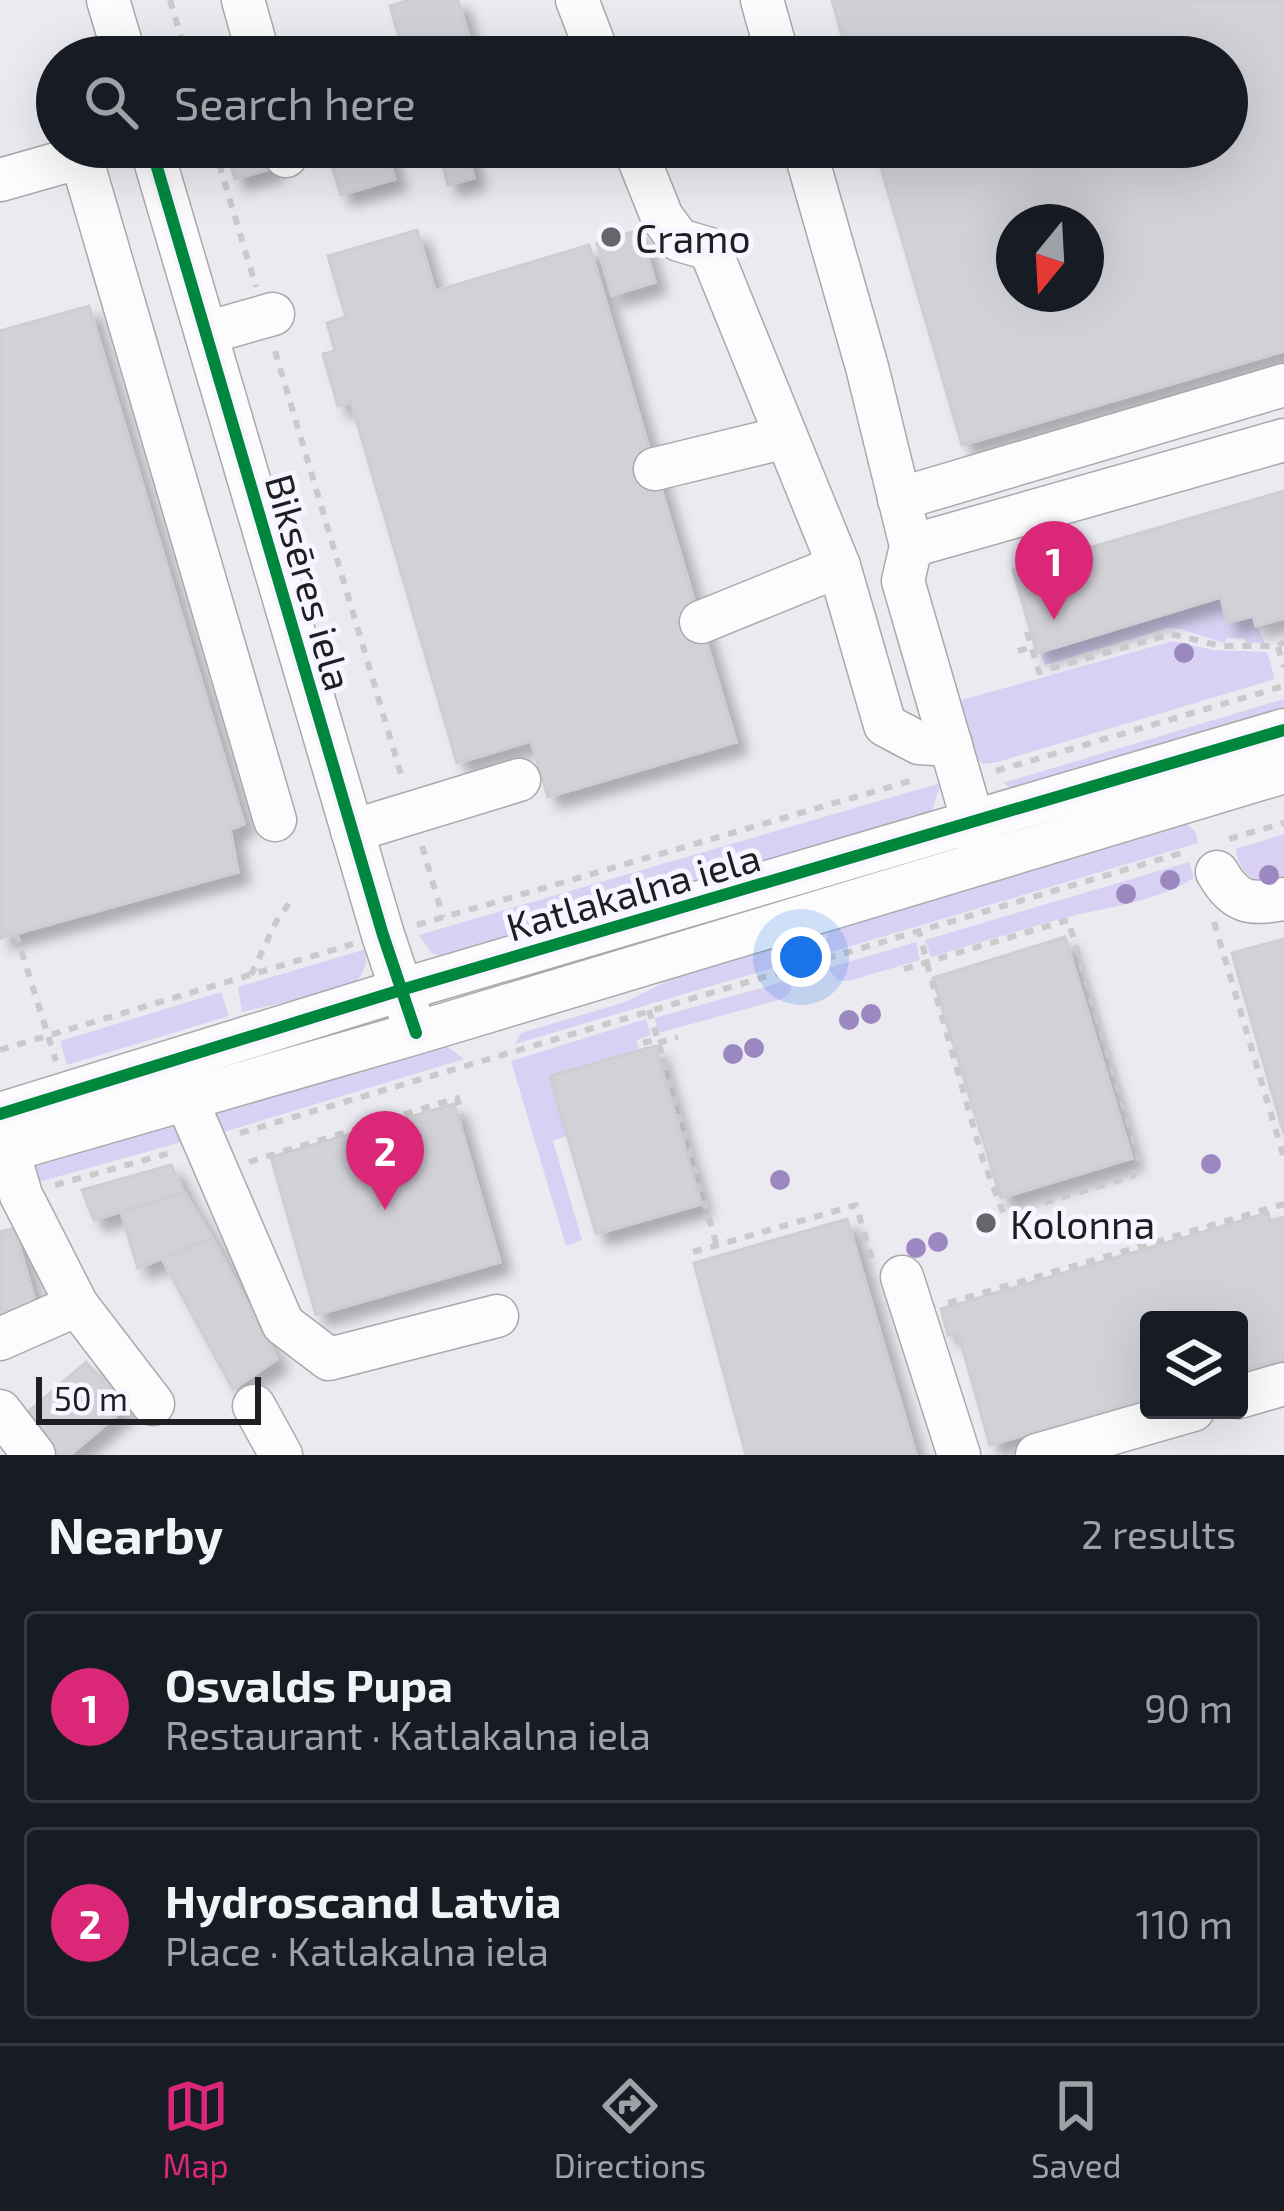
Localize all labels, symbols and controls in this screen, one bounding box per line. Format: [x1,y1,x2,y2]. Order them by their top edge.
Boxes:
search box [36,36,1248,168]
icon: search [78,69,144,135]
text: Search here [174,75,416,129]
north arrow [996,204,1104,312]
place label: Cramo [635,214,751,261]
marker: Cramo [598,224,624,250]
street label: Biksēres iela [257,469,363,695]
pin: 1 [1015,521,1093,620]
street label: Katlakalna iela [501,832,765,950]
your location [771,927,831,987]
pin: 2 [346,1111,424,1210]
place label: Kolonna [1010,1200,1155,1247]
marker: Kolonna [973,1210,999,1236]
map controls [1140,1311,1248,1419]
button: layers [1140,1311,1248,1419]
scale bar [36,1371,261,1424]
text: 50 m [54,1378,128,1418]
text: Nearby [48,1503,223,1564]
text: 2 results [1081,1510,1236,1557]
text: Osvalds Pupa [165,1657,453,1711]
text: 1 [82,1684,98,1731]
text: 90 m [1144,1684,1233,1731]
text: Restaurant · Katlakalna iela [165,1711,651,1758]
text: Hydroscand Latvia [165,1873,561,1927]
text: 2 [79,1900,101,1947]
text: 110 m [1136,1900,1233,1947]
text: Place · Katlakalna iela [165,1927,549,1974]
tab: Map [163,2073,229,2185]
tab: Directions [554,2073,706,2185]
tab: Saved [1031,2073,1121,2185]

